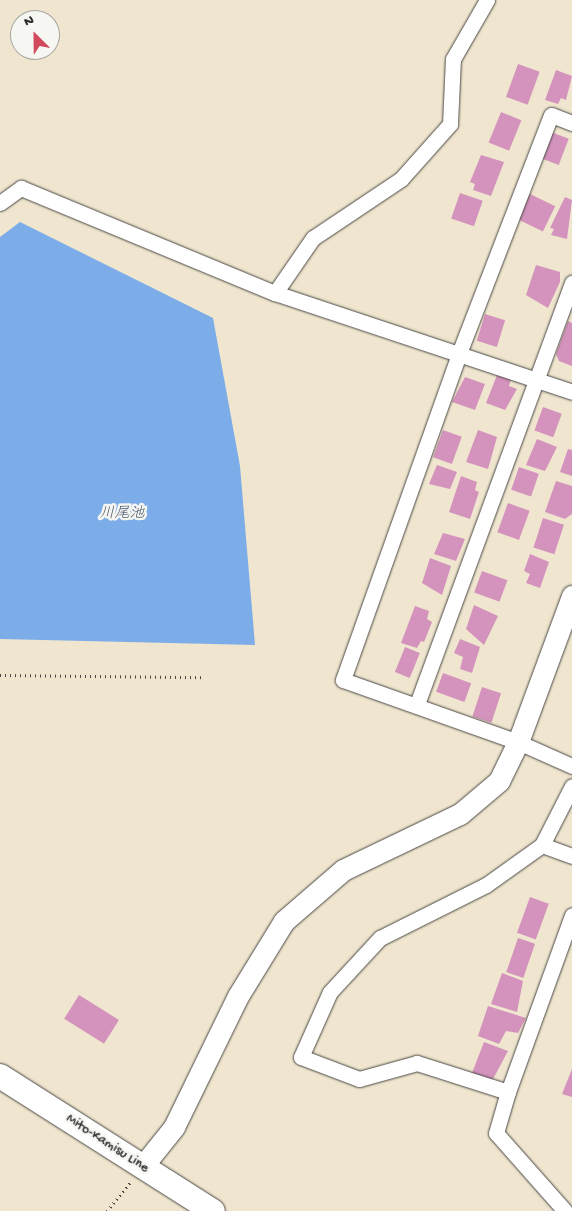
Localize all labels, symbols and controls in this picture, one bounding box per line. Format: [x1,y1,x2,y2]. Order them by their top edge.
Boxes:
north arrow [10,10,60,60]
text: N [22,12,37,31]
water label: 川尾池 [100,506,144,524]
street label: Mito-Kamisu Line [62,1111,152,1177]

